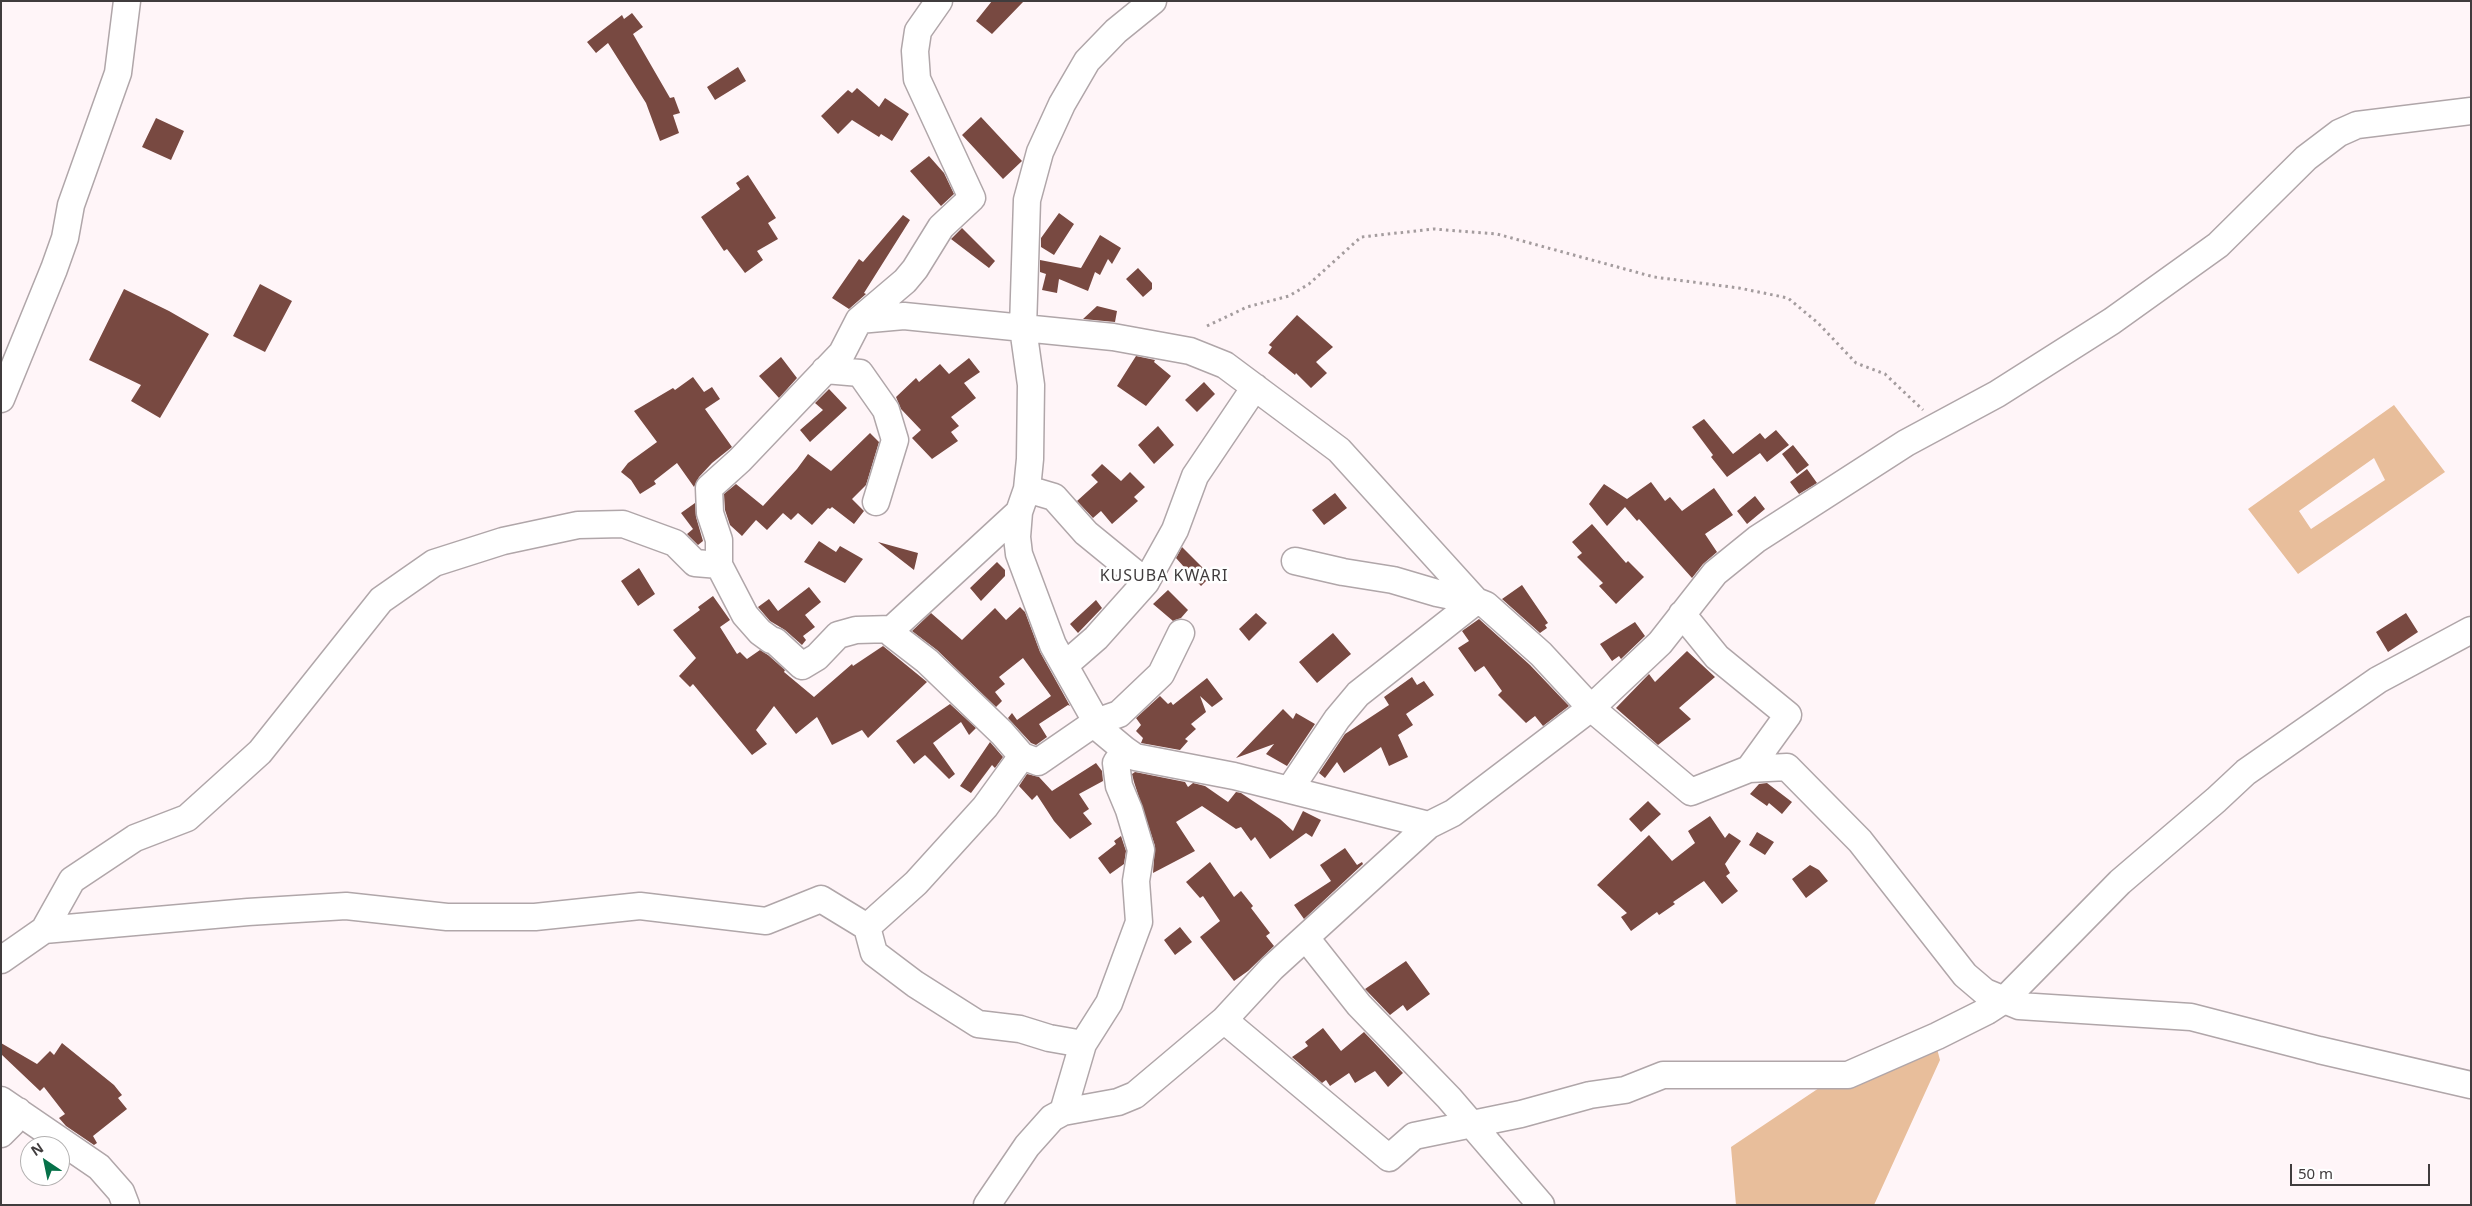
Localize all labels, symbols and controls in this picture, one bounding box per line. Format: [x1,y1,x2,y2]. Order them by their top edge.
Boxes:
district label: KUSUBA KWARI [1098,566,1230,586]
north arrow [20,1136,70,1186]
text: N [27,1138,47,1160]
scale bar [2292,1154,2432,1186]
text: 50 m [2298,1163,2333,1183]

